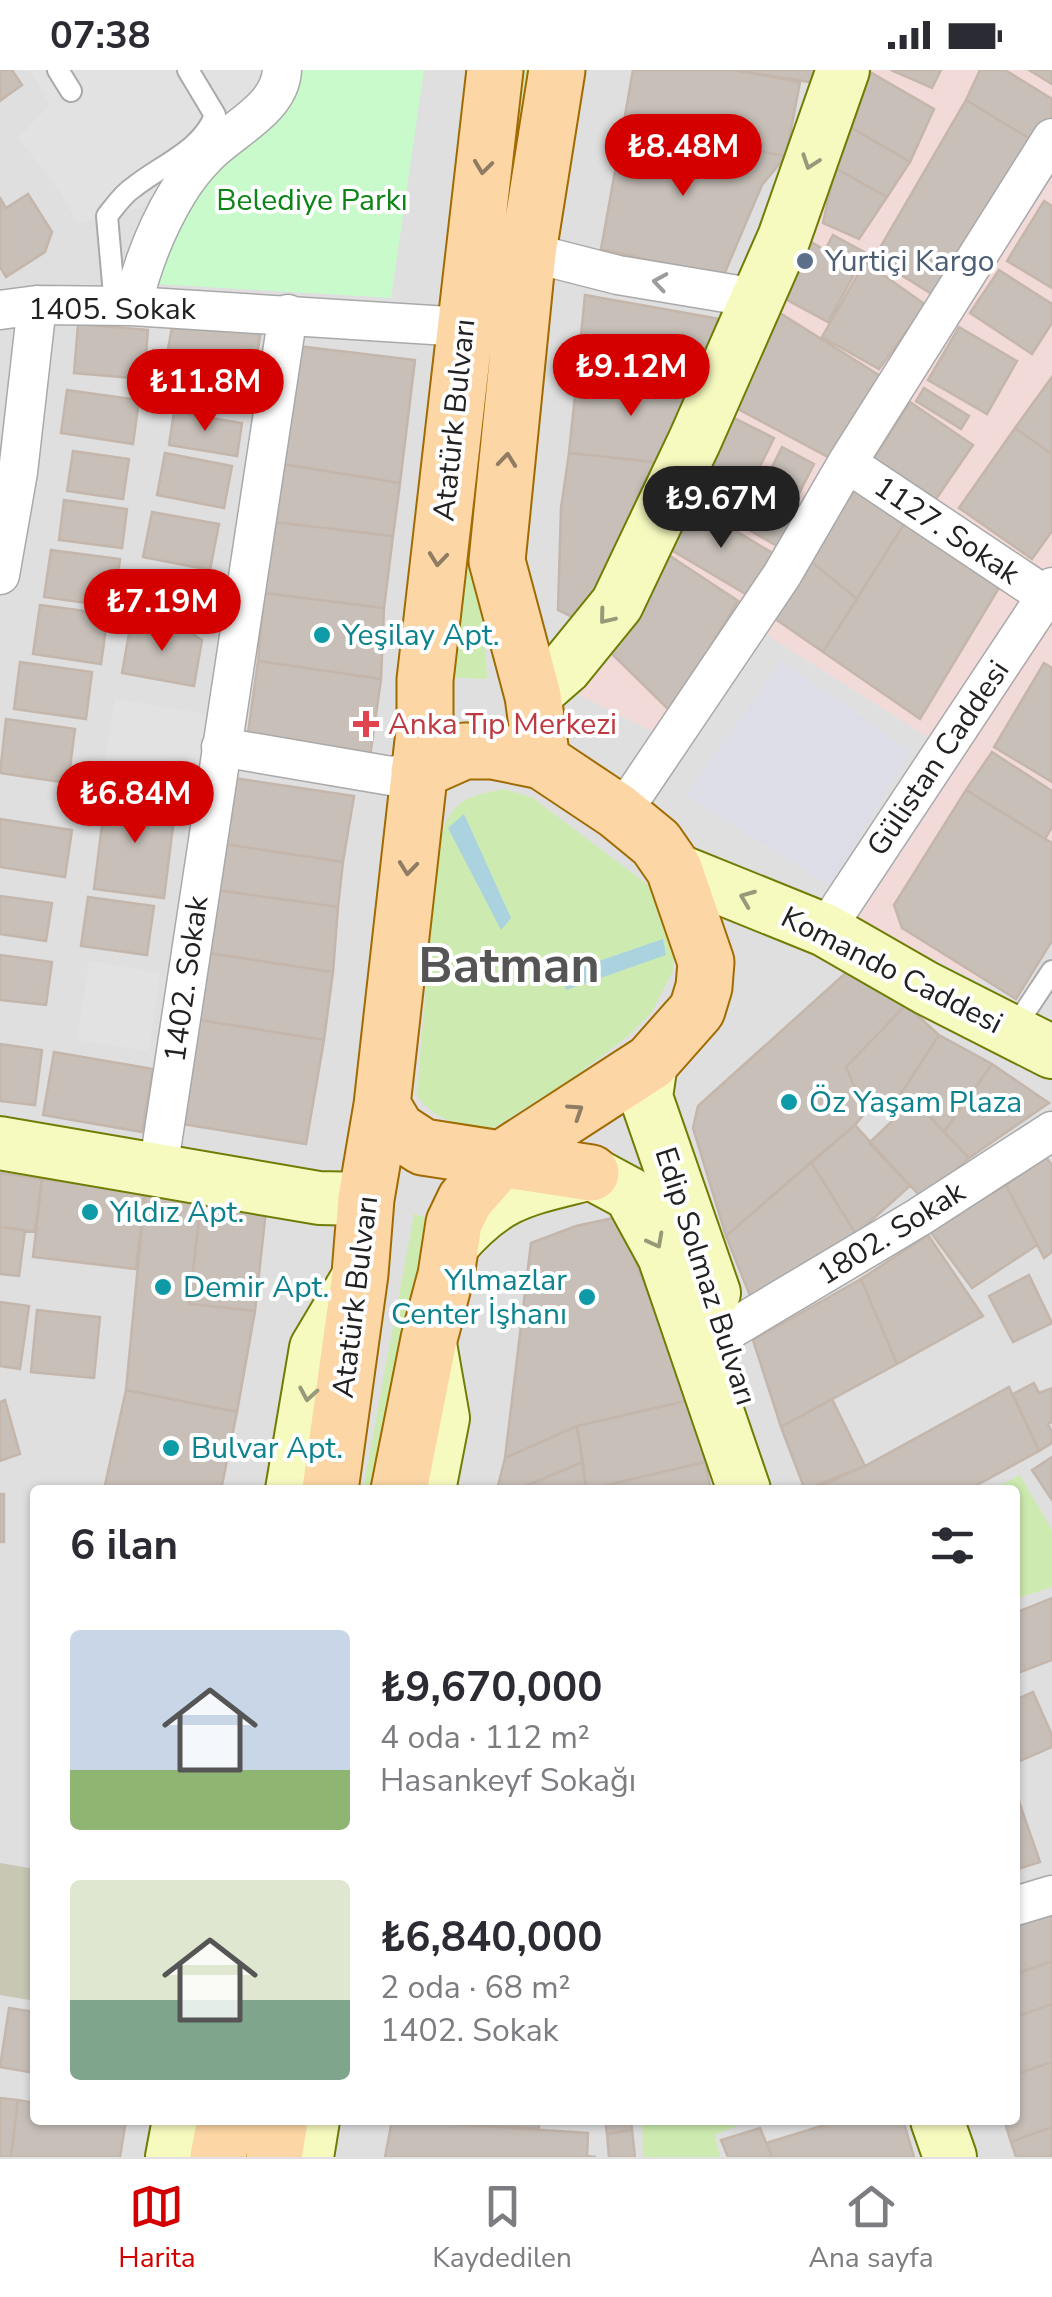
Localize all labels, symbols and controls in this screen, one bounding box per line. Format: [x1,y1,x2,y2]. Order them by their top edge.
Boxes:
text: 07:38 [50,10,151,61]
pin: ₺8.48M [602,114,764,199]
text: ₺8.48M [627,125,739,168]
one-way arrow [802,153,822,170]
one-way arrow [474,158,495,175]
park label: Belediye Parkı [216,180,408,221]
place label: Yurtiçi Kargo [824,241,995,282]
marker: Yurtiçi Kargo [794,250,816,272]
one-way arrow [652,272,668,293]
street label: 1405. Sokak [28,289,197,330]
street label: Atatürk Bulvarı [423,317,485,523]
pin: ₺9.12M [550,334,712,419]
text: ₺9.12M [575,345,687,388]
pin: ₺11.8M [124,349,286,434]
text: ₺11.8M [149,360,261,403]
one-way arrow [496,451,518,467]
pin: ₺9.67M [640,466,802,551]
street label: 1127. Sokak [866,467,1028,595]
text: ₺9.67M [665,477,777,520]
one-way arrow [428,552,450,568]
pin: ₺7.19M [81,569,243,654]
text: ₺7.19M [106,580,218,623]
one-way arrow [600,606,618,624]
place label: Yeşilay Apt. [341,615,500,656]
marker: Yeşilay Apt. [311,624,333,646]
street label: Gülistan Caddesi [858,652,1019,864]
place label: Anka Tıp Merkezi [388,704,617,745]
marker: Anka Tıp Merkezi [353,711,379,737]
pin: ₺6.84M [54,761,216,846]
text: ₺6.84M [79,772,191,815]
one-way arrow [398,860,420,876]
one-way arrow [739,889,757,909]
street label: 1402. Sokak [155,892,219,1065]
street label: Komando Caddesi [774,897,1010,1044]
district label: Batman [418,931,600,1000]
place label: Öz Yaşam Plaza [809,1082,1022,1123]
marker: Öz Yaşam Plaza [778,1091,800,1113]
one-way arrow [565,1105,583,1124]
street label: Edip Solmaz Bulvarı [644,1142,767,1410]
street label: 1802. Sokak [809,1171,974,1295]
place label: Yıldız Apt. [109,1192,244,1233]
street label: Atatürk Bulvarı [323,1194,388,1400]
marker: Yıldız Apt. [79,1201,101,1223]
one-way arrow [643,1230,663,1248]
place label: Yılmazlar Center İşhanı [391,1260,567,1335]
place label: Demir Apt. [183,1267,329,1308]
marker: Demir Apt. [152,1276,174,1298]
marker: Yılmazlar Center İşhanı [576,1286,598,1308]
one-way arrow [298,1386,319,1402]
place label: Bulvar Apt. [191,1428,343,1469]
marker: Bulvar Apt. [160,1437,182,1459]
text: 6 ilan [70,1517,178,1574]
icon: filters [925,1518,980,1573]
text: ₺9,670,000 [380,1659,602,1716]
icon: home [150,1670,270,1790]
text: 4 oda · 112 m² [380,1716,590,1759]
text: Hasankeyf Sokağı [380,1759,636,1802]
text: ₺6,840,000 [380,1909,602,1966]
icon: home [150,1920,270,2040]
text: 2 oda · 68 m² [380,1966,571,2009]
text: 1402. Sokak [380,2009,559,2052]
tab: Harita [118,2179,196,2277]
tab: Kaydedilen [432,2179,572,2277]
tab: Ana sayfa [809,2179,934,2277]

